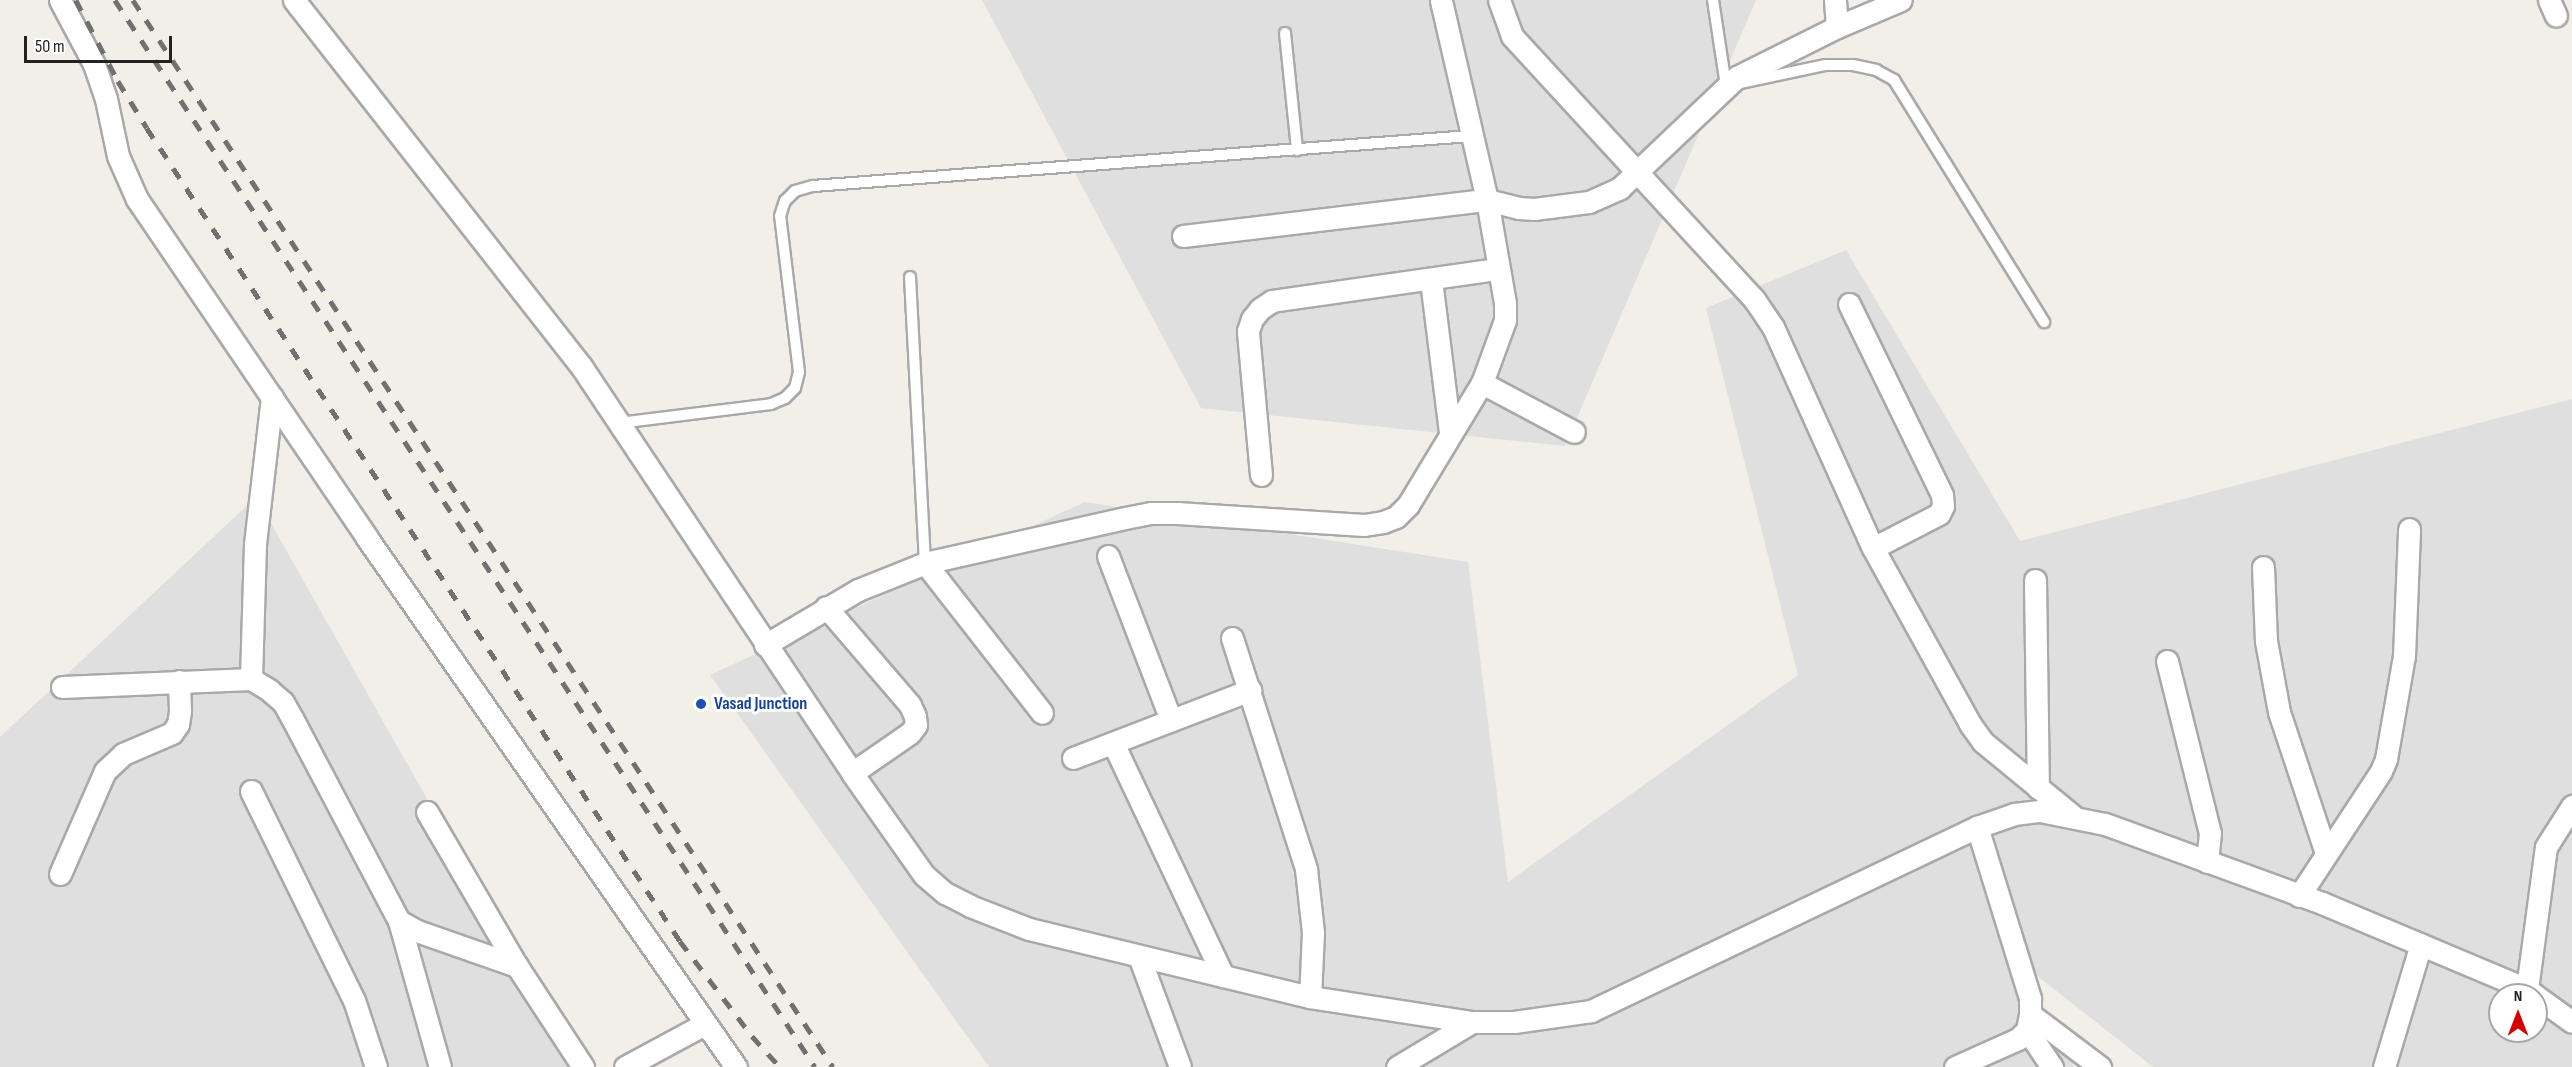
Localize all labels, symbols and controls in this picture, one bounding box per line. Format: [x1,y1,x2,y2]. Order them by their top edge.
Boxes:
scale bar [27,24,176,62]
text: 50 m [35,36,65,57]
place label: Vasad Junction [714,693,807,715]
marker: Vasad Junction [692,695,710,713]
north arrow [2488,983,2548,1043]
text: N [2514,987,2522,1006]

